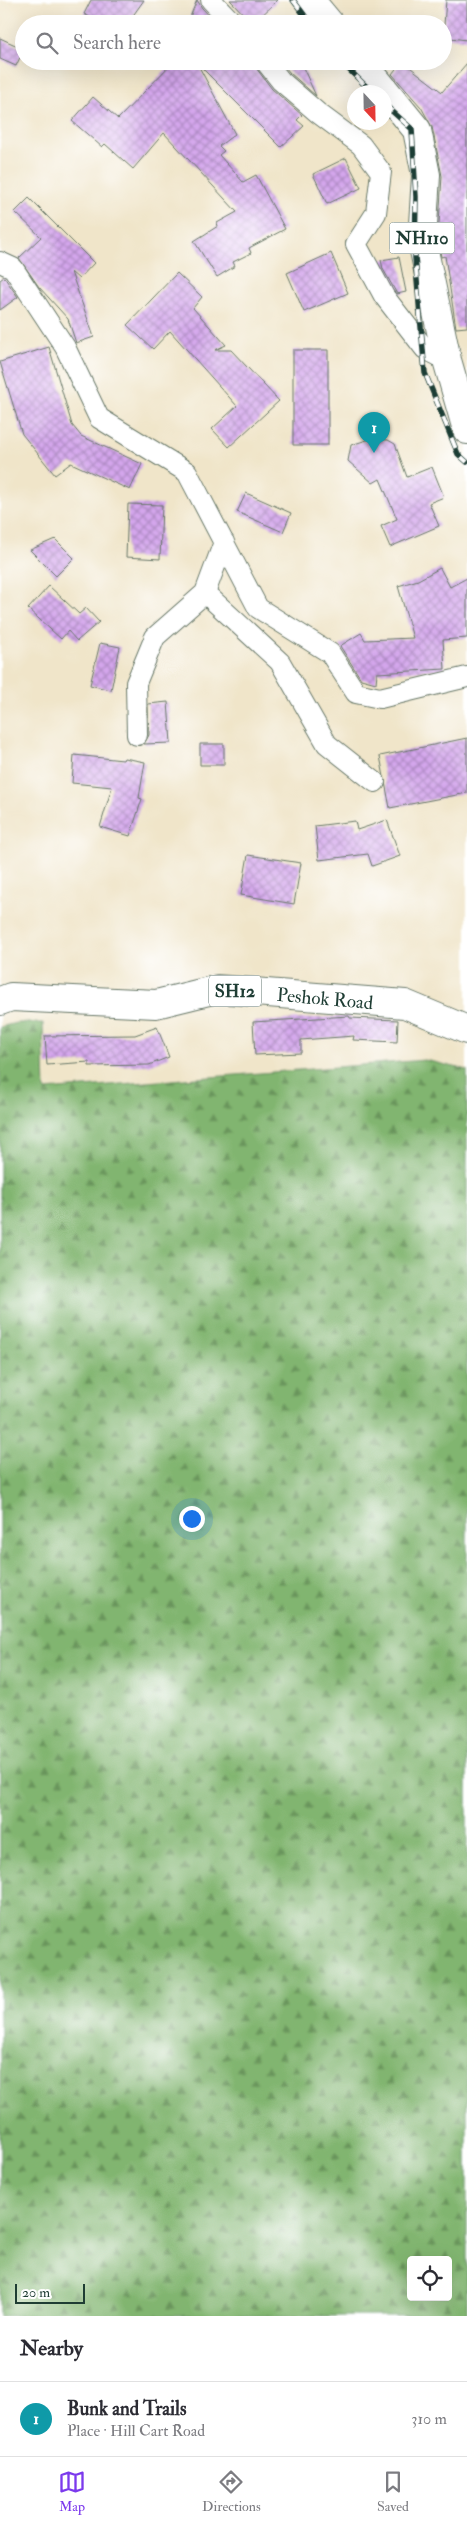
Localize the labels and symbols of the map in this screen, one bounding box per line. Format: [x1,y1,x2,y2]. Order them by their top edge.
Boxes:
north arrow [347,85,392,130]
road number: NH110 [390,222,454,254]
pin: 1 [358,412,390,453]
road number: SH12 [209,976,261,1006]
street label: Peshok Road [276,983,375,1015]
your location [179,1506,205,1532]
scale bar [15,2281,85,2304]

